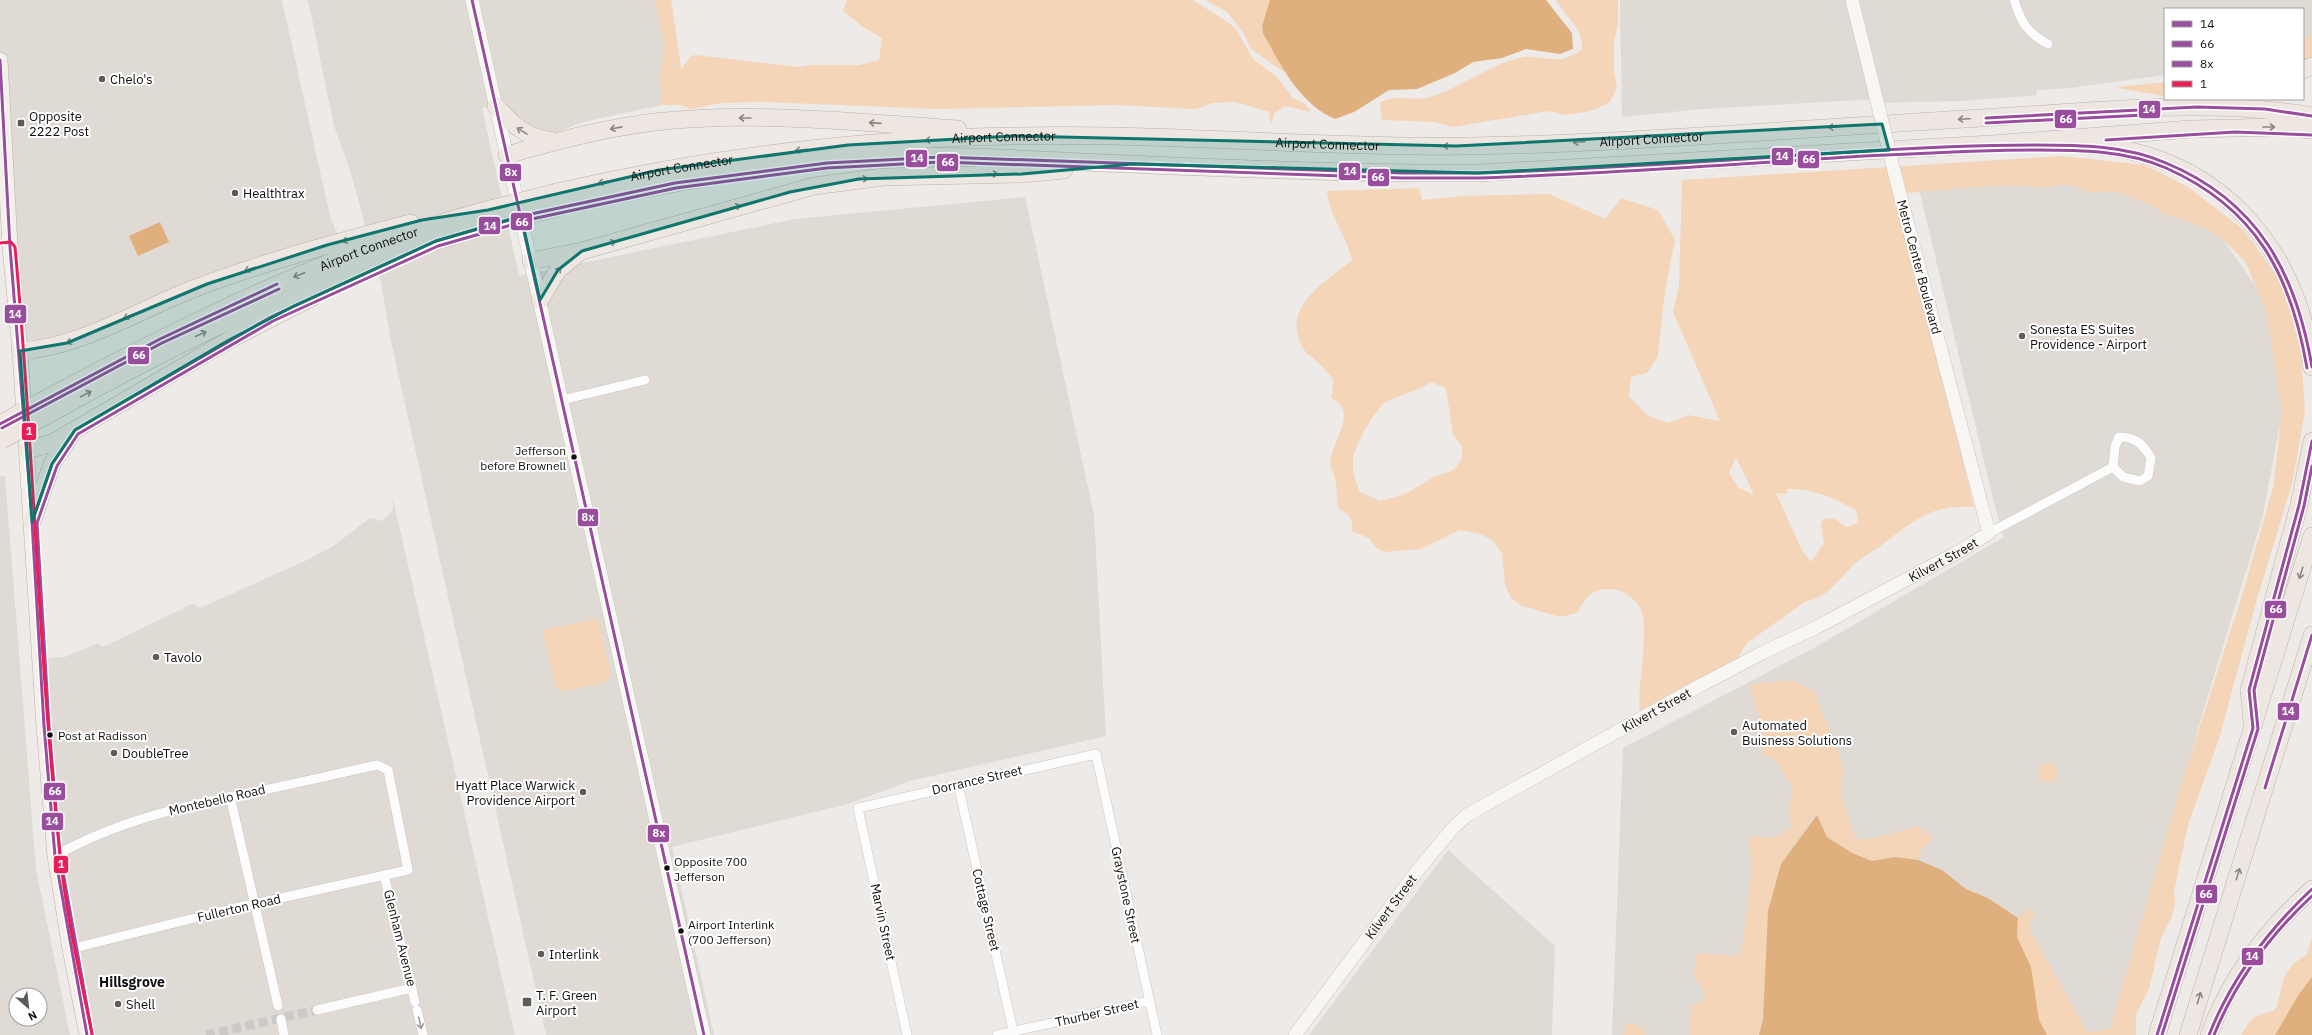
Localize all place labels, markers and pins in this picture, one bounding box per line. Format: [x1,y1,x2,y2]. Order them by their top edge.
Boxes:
place label: Chelo's [110,71,153,88]
marker: Chelo's [97,74,107,84]
place label: Opposite 2222 Post [29,108,89,140]
marker: Opposite 2222 Post [16,118,26,128]
place label: Healthtrax [243,185,305,202]
marker: Healthtrax [230,188,240,198]
place label: Sonesta ES Suites Providence - Airport [2030,321,2147,353]
marker: Sonesta ES Suites Providence - Airport [2017,331,2027,341]
place label: Jefferson before Brownell [480,443,566,473]
marker: Jefferson before Brownell [569,452,579,462]
place label: Tavolo [164,649,202,666]
marker: Tavolo [151,652,161,662]
place label: Automated Buisness Solutions [1742,717,1852,749]
marker: Automated Buisness Solutions [1729,727,1739,737]
place label: Post at Radisson [58,728,147,743]
marker: Post at Radisson [45,730,55,740]
place label: DoubleTree [122,745,189,762]
marker: DoubleTree [109,748,119,758]
place label: Hyatt Place Warwick Providence Airport [456,777,575,809]
marker: Hyatt Place Warwick Providence Airport [578,787,588,797]
place label: Opposite 700 Jefferson [674,854,747,884]
marker: Opposite 700 Jefferson [662,863,672,873]
place label: Airport Interlink (700 Jefferson) [688,917,775,947]
marker: Airport Interlink (700 Jefferson) [676,926,686,936]
place label: Interlink [549,946,599,963]
marker: Interlink [536,949,546,959]
place label: T. F. Green Airport [536,987,597,1019]
place label: Shell [126,996,156,1013]
marker: T. F. Green Airport [521,996,533,1008]
marker: Shell [113,999,123,1009]

